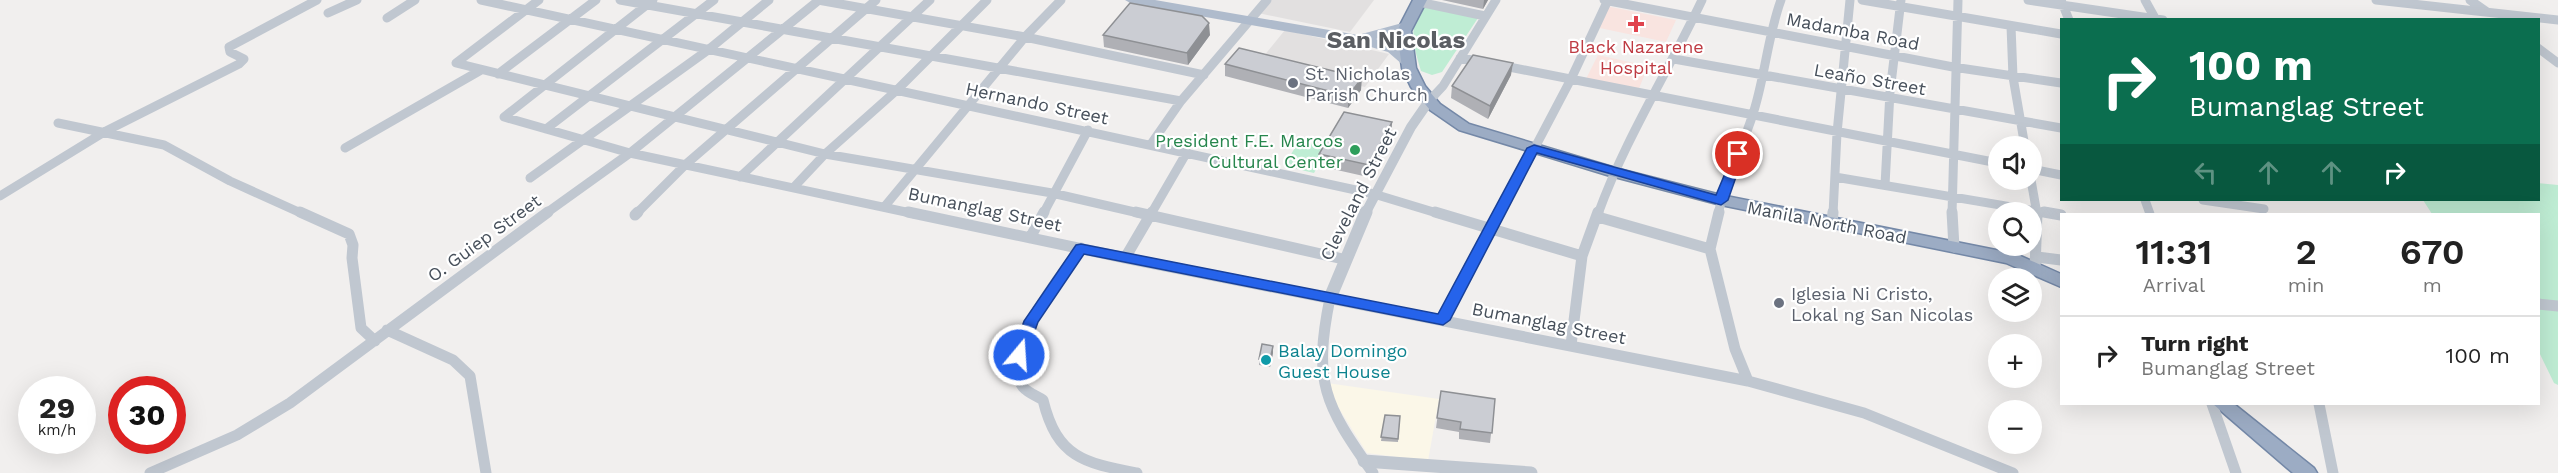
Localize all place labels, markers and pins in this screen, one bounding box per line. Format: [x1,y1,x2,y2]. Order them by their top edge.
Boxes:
marker: Black Nazarene Hospital [1627,15,1645,33]
place label: Black Nazarene Hospital [1568,36,1704,78]
place label: St. Nicholas Parish Church [1305,63,1428,105]
marker: St. Nicholas Parish Church [1286,76,1300,90]
pin [1712,128,1763,179]
place label: President F.E. Marcos Cultural Center [1155,130,1343,172]
marker: President F.E. Marcos Cultural Center [1348,143,1362,157]
place label: Iglesia Ni Cristo, Lokal ng San Nicolas [1791,283,1973,325]
marker: Iglesia Ni Cristo, Lokal ng San Nicolas [1772,296,1786,310]
place label: Balay Domingo Guest House [1278,340,1407,382]
marker: Balay Domingo Guest House [1259,353,1273,367]

